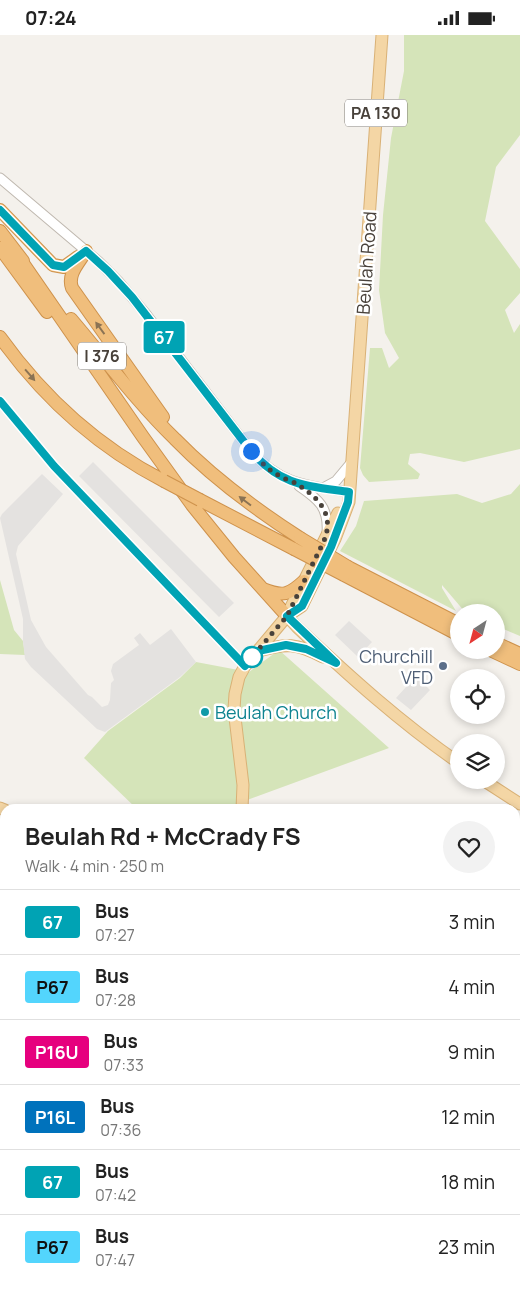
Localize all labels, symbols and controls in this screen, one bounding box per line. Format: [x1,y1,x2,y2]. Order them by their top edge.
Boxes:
text: 07:24 [25,5,77,31]
road number: PA 130 [345,99,407,127]
street label: Beulah Road [350,211,382,315]
one-way arrow [95,321,105,335]
line badge: 67 [142,321,186,353]
text: 67 [154,325,174,349]
road number: I 376 [78,343,126,369]
one-way arrow [25,369,36,382]
your location [239,439,264,464]
one-way arrow [239,495,252,506]
north arrow [450,604,505,659]
map controls [450,604,505,789]
place label: Churchill VFD [359,644,433,689]
unlabelled marker [241,646,263,668]
marker: Churchill VFD [437,660,449,672]
button: locate [450,669,505,724]
place label: Beulah Church [215,700,337,724]
marker: Beulah Church [199,706,211,718]
button: layers [450,734,505,789]
text: Beulah Rd + McCrady FS [25,819,300,852]
button: heart [443,821,495,873]
text: Walk · 4 min · 250 m [25,855,164,877]
text: Bus [95,898,129,924]
text: 3 min [449,909,495,935]
text: 67 [42,910,63,934]
text: 07:27 [95,924,135,946]
text: Bus [95,963,129,989]
text: 4 min [448,974,495,1000]
text: P67 [36,975,69,999]
text: 07:28 [95,989,136,1011]
text: Bus [104,1028,138,1054]
text: 9 min [448,1039,495,1065]
text: P16U [35,1040,79,1064]
text: 07:33 [104,1054,144,1076]
text: Bus [100,1093,134,1119]
text: 12 min [441,1104,495,1130]
text: P16L [35,1105,75,1129]
text: 07:36 [100,1119,142,1141]
text: Bus [95,1158,129,1184]
text: 18 min [441,1169,495,1195]
text: 67 [42,1170,63,1194]
text: 07:42 [95,1184,136,1206]
text: Bus [95,1223,129,1249]
text: 23 min [438,1234,495,1260]
text: P67 [36,1235,69,1259]
text: 07:47 [95,1249,135,1271]

